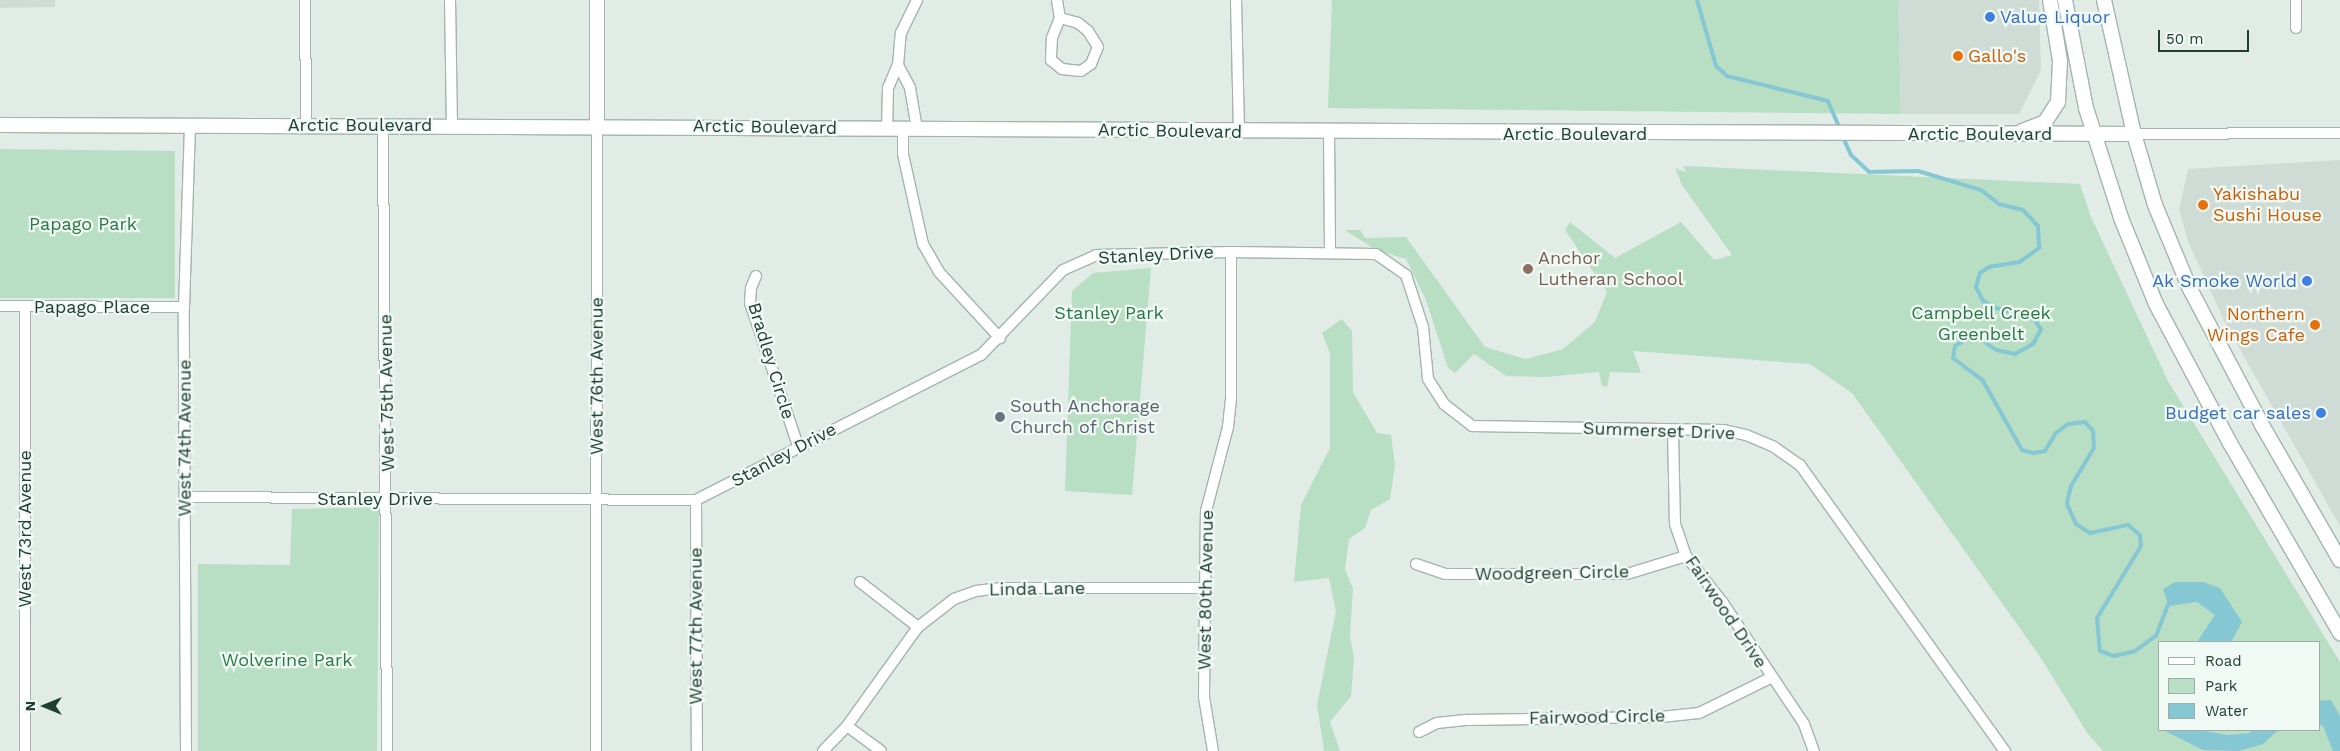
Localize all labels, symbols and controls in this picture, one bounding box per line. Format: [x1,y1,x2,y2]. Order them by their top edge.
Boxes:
place label: Value Liquor [2000,6,2110,28]
marker: Value Liquor [1984,11,1996,23]
scale bar [2160,20,2251,52]
text: 50 m [2166,30,2203,48]
place label: Gallo's [1968,45,2026,67]
marker: Gallo's [1952,50,1964,62]
street label: Arctic Boulevard [288,114,432,136]
street label: Arctic Boulevard [693,115,837,139]
street label: Arctic Boulevard [1098,119,1242,143]
street label: Arctic Boulevard [1503,123,1647,145]
street label: Arctic Boulevard [1908,123,2052,145]
place label: Yakishabu Sushi House [2213,184,2322,226]
marker: Yakishabu Sushi House [2197,199,2209,211]
park label: Papago Park [29,213,137,235]
street label: Stanley Drive [1097,241,1215,269]
place label: Anchor Lutheran School [1538,248,1683,290]
marker: Anchor Lutheran School [1522,263,1534,275]
place label: Ak Smoke World [2151,270,2297,292]
marker: Ak Smoke World [2301,275,2313,287]
street label: Papago Place [34,296,150,318]
street label: West 76th Avenue [586,296,608,456]
street label: Bradley Circle [743,300,799,422]
park label: Stanley Park [1054,302,1164,324]
park label: Campbell Creek Greenbelt [1911,303,2051,346]
place label: Northern Wings Cafe [2207,304,2305,346]
street label: West 75th Avenue [375,313,399,473]
marker: Northern Wings Cafe [2309,319,2321,331]
street label: West 74th Avenue [174,359,196,517]
place label: South Anchorage Church of Christ [1010,396,1161,438]
place label: Budget car sales [2165,402,2311,424]
marker: Budget car sales [2315,407,2327,419]
marker: South Anchorage Church of Christ [994,411,1006,423]
street label: Stanley Drive [728,418,840,492]
street label: Summerset Drive [1583,418,1735,444]
street label: West 73rd Avenue [14,450,36,608]
street label: Stanley Drive [317,488,433,510]
street label: West 80th Avenue [1194,509,1218,671]
street label: West 77th Avenue [685,547,707,705]
street label: Fairwood Drive [1680,552,1772,672]
street label: Woodgreen Circle [1475,561,1629,585]
street label: Linda Lane [988,577,1086,601]
legend [2158,641,2320,731]
park label: Wolverine Park [222,649,352,671]
text: Road [2205,652,2242,670]
text: Park [2205,677,2237,695]
north arrow [20,681,70,731]
text: N [22,701,38,711]
text: Water [2205,702,2248,720]
street label: Fairwood Circle [1529,705,1665,729]

